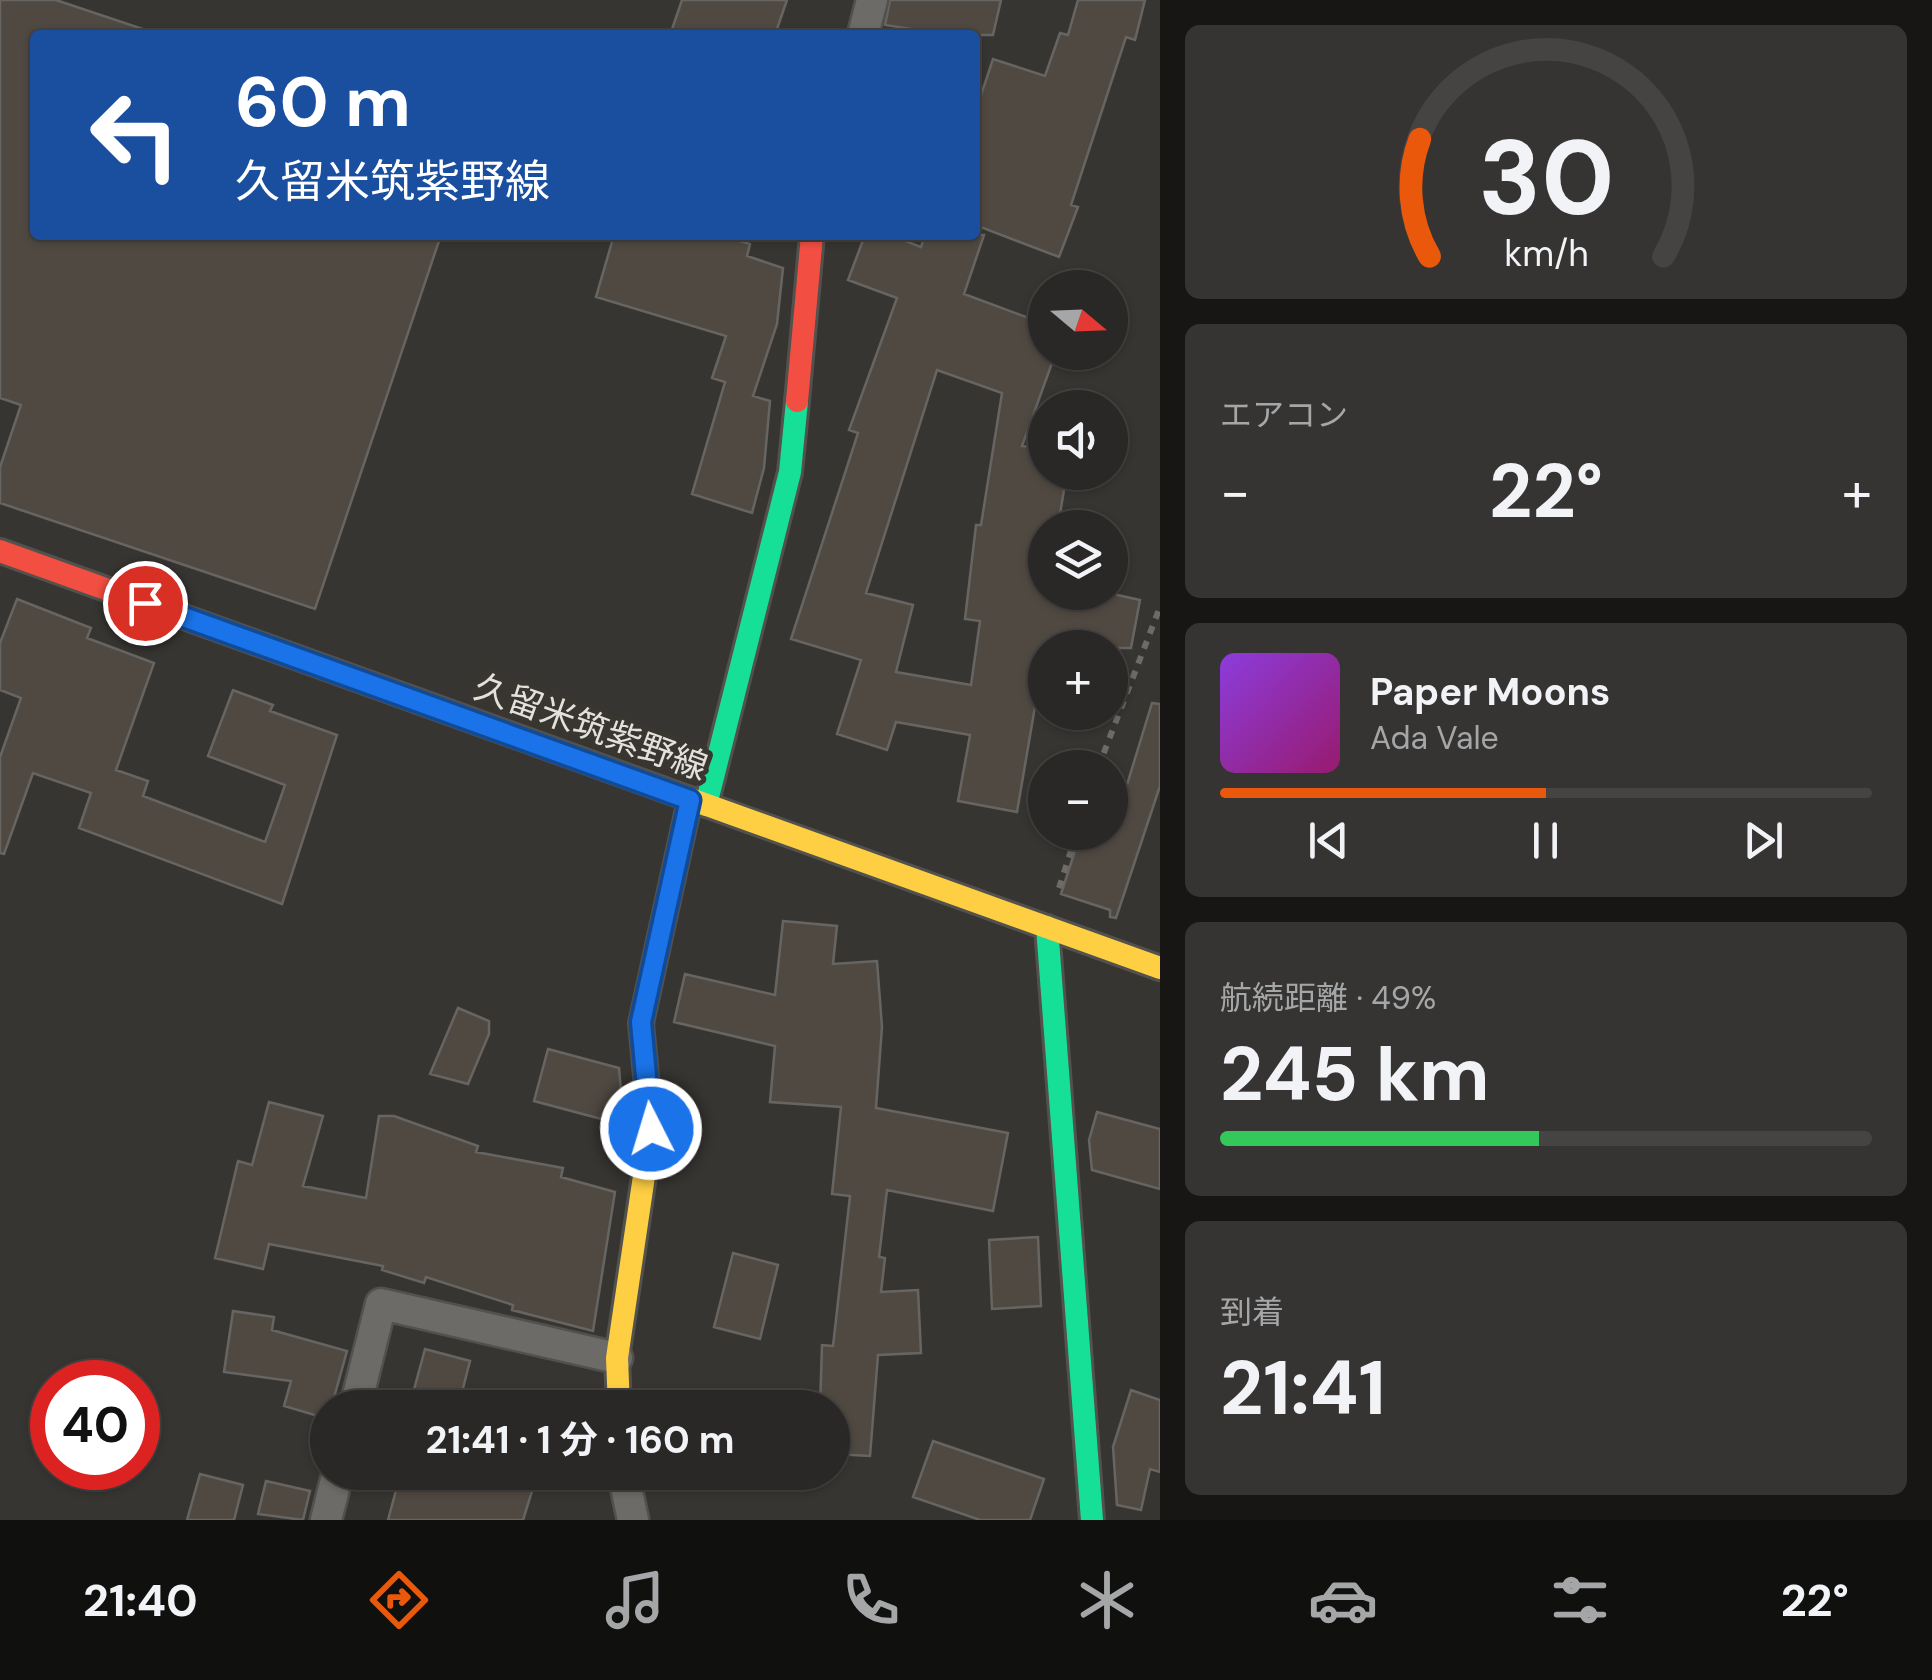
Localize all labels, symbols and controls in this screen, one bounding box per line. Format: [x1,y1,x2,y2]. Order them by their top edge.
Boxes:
text: 60 m [235,57,411,148]
icon: left [70,70,200,200]
text: 30 [1478,111,1614,246]
text: 久留米筑紫野線 [235,152,550,211]
text: km/h [1504,231,1588,277]
north arrow [1028,270,1128,370]
map controls [1028,270,1128,850]
button: sound [1028,390,1128,490]
text: エアコン [1220,394,1348,436]
text: 22° [1489,443,1603,540]
text: − [1220,456,1250,528]
text: + [1842,456,1872,528]
button: layers [1028,510,1128,610]
pin [103,561,188,646]
icon: arrive [118,576,173,631]
button: + [1028,630,1128,730]
street label: 久留米筑紫野線 [468,663,714,791]
text: Paper Moons [1370,667,1610,717]
text: Ada Vale [1370,717,1499,759]
button: − [1028,750,1128,850]
icon: previous [1301,813,1356,868]
icon: pause [1518,813,1573,868]
icon: next [1736,813,1791,868]
text: 航続距離 · 49% [1220,977,1436,1019]
text: 245 km [1220,1026,1490,1123]
position arrow [599,1077,703,1181]
text: 到着 [1220,1291,1284,1333]
text: 21:41 [1220,1340,1386,1437]
speed limit sign: 40 [30,1360,160,1490]
text: 21:41 · 1 分 · 160 m [426,1415,734,1465]
icon: directions [364,1565,434,1635]
icon: music [600,1565,670,1635]
icon: phone [836,1565,906,1635]
icon: climate [1072,1565,1142,1635]
icon: car [1308,1565,1378,1635]
icon: filters [1545,1565,1615,1635]
text: 21:40 [83,1571,198,1630]
text: 22° [1781,1571,1849,1630]

